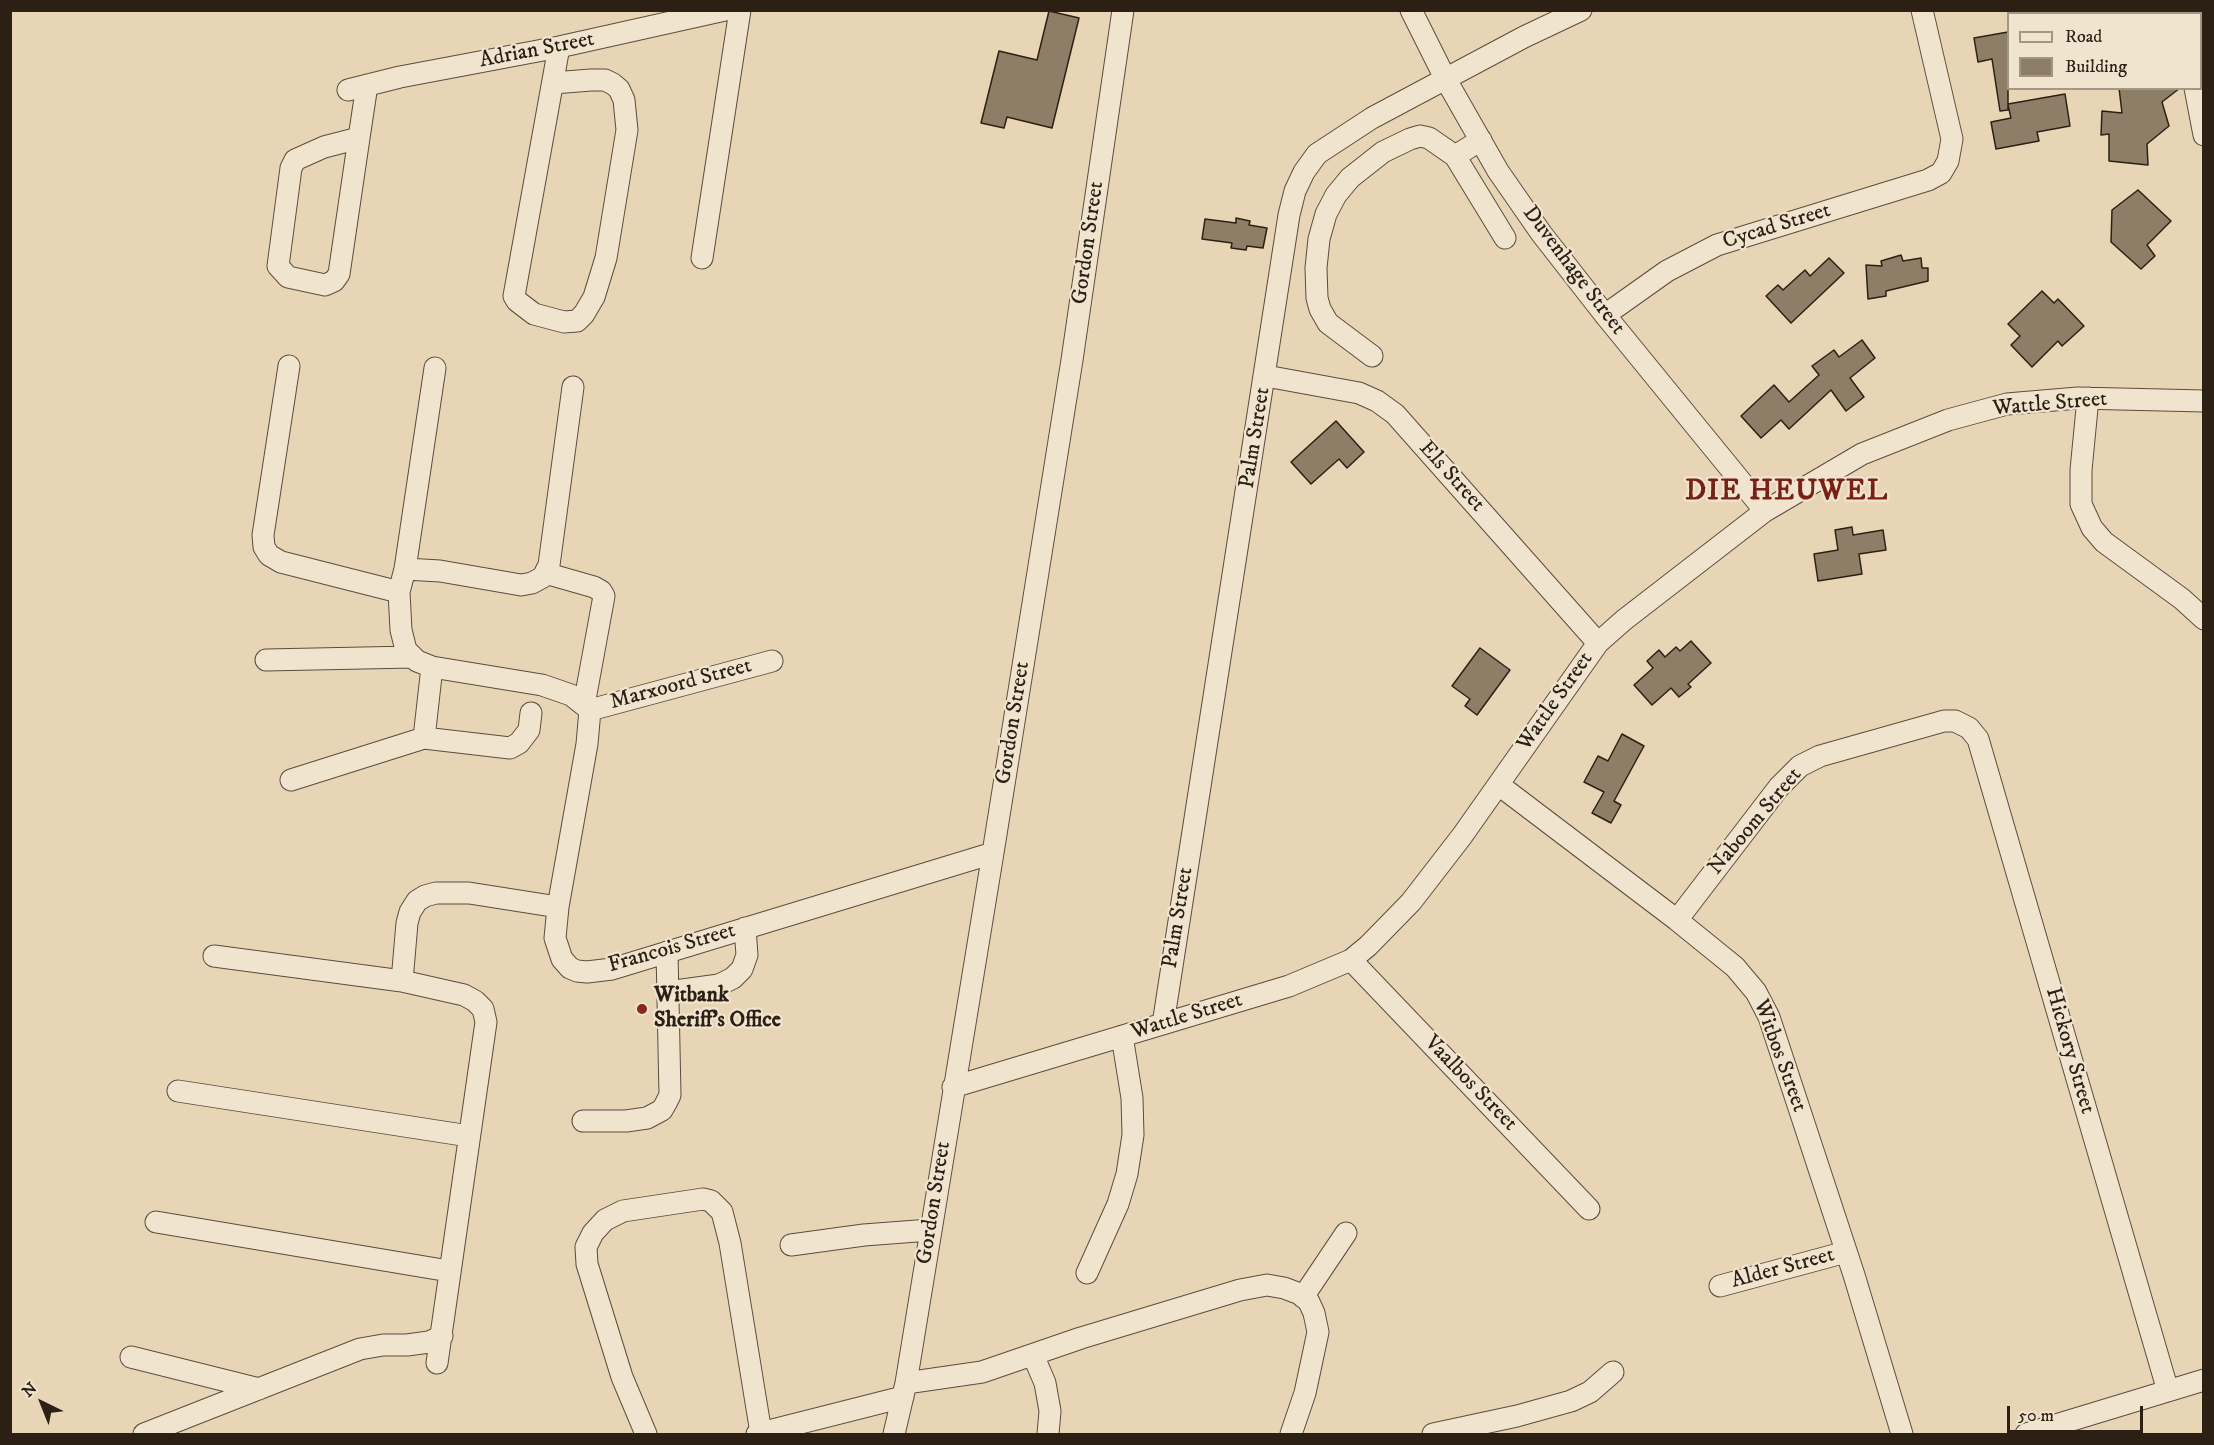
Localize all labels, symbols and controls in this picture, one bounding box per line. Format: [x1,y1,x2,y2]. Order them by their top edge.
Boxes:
legend [2007,12,2202,90]
text: Road [2065,26,2102,48]
street label: Adrian Street [477,27,597,75]
text: Building [2065,56,2127,78]
street label: Gordon Street [1067,180,1111,306]
street label: Cycad Street [1720,198,1834,256]
street label: Duvenhage Street [1516,201,1630,341]
street label: Palm Street [1235,386,1277,490]
street label: Wattle Street [1992,387,2108,423]
street label: Els Street [1412,436,1490,518]
district label: DIE HEUWEL [1685,476,1889,510]
street label: Wattle Street [1512,647,1600,757]
street label: Marxoord Street [607,653,755,717]
street label: Gordon Street [991,660,1037,786]
street label: Naboom Street [1704,763,1808,881]
street label: Palm Street [1158,866,1200,970]
street label: Francois Street [605,918,739,980]
place label: Witbank Sheriff’s Office [654,983,781,1034]
street label: Hickory Street [2038,985,2100,1117]
street label: Wattle Street [1128,988,1246,1046]
street label: Witbos Street [1746,996,1812,1116]
marker: Witbank Sheriff’s Office [635,1002,649,1016]
street label: Vaalbos Street [1418,1031,1522,1137]
street label: Gordon Street [912,1140,958,1266]
street label: Alder Street [1729,1243,1837,1295]
north arrow [12,1373,72,1433]
text: N [18,1378,41,1402]
scale bar [2010,1394,2146,1432]
text: 50 m [2018,1405,2054,1427]

